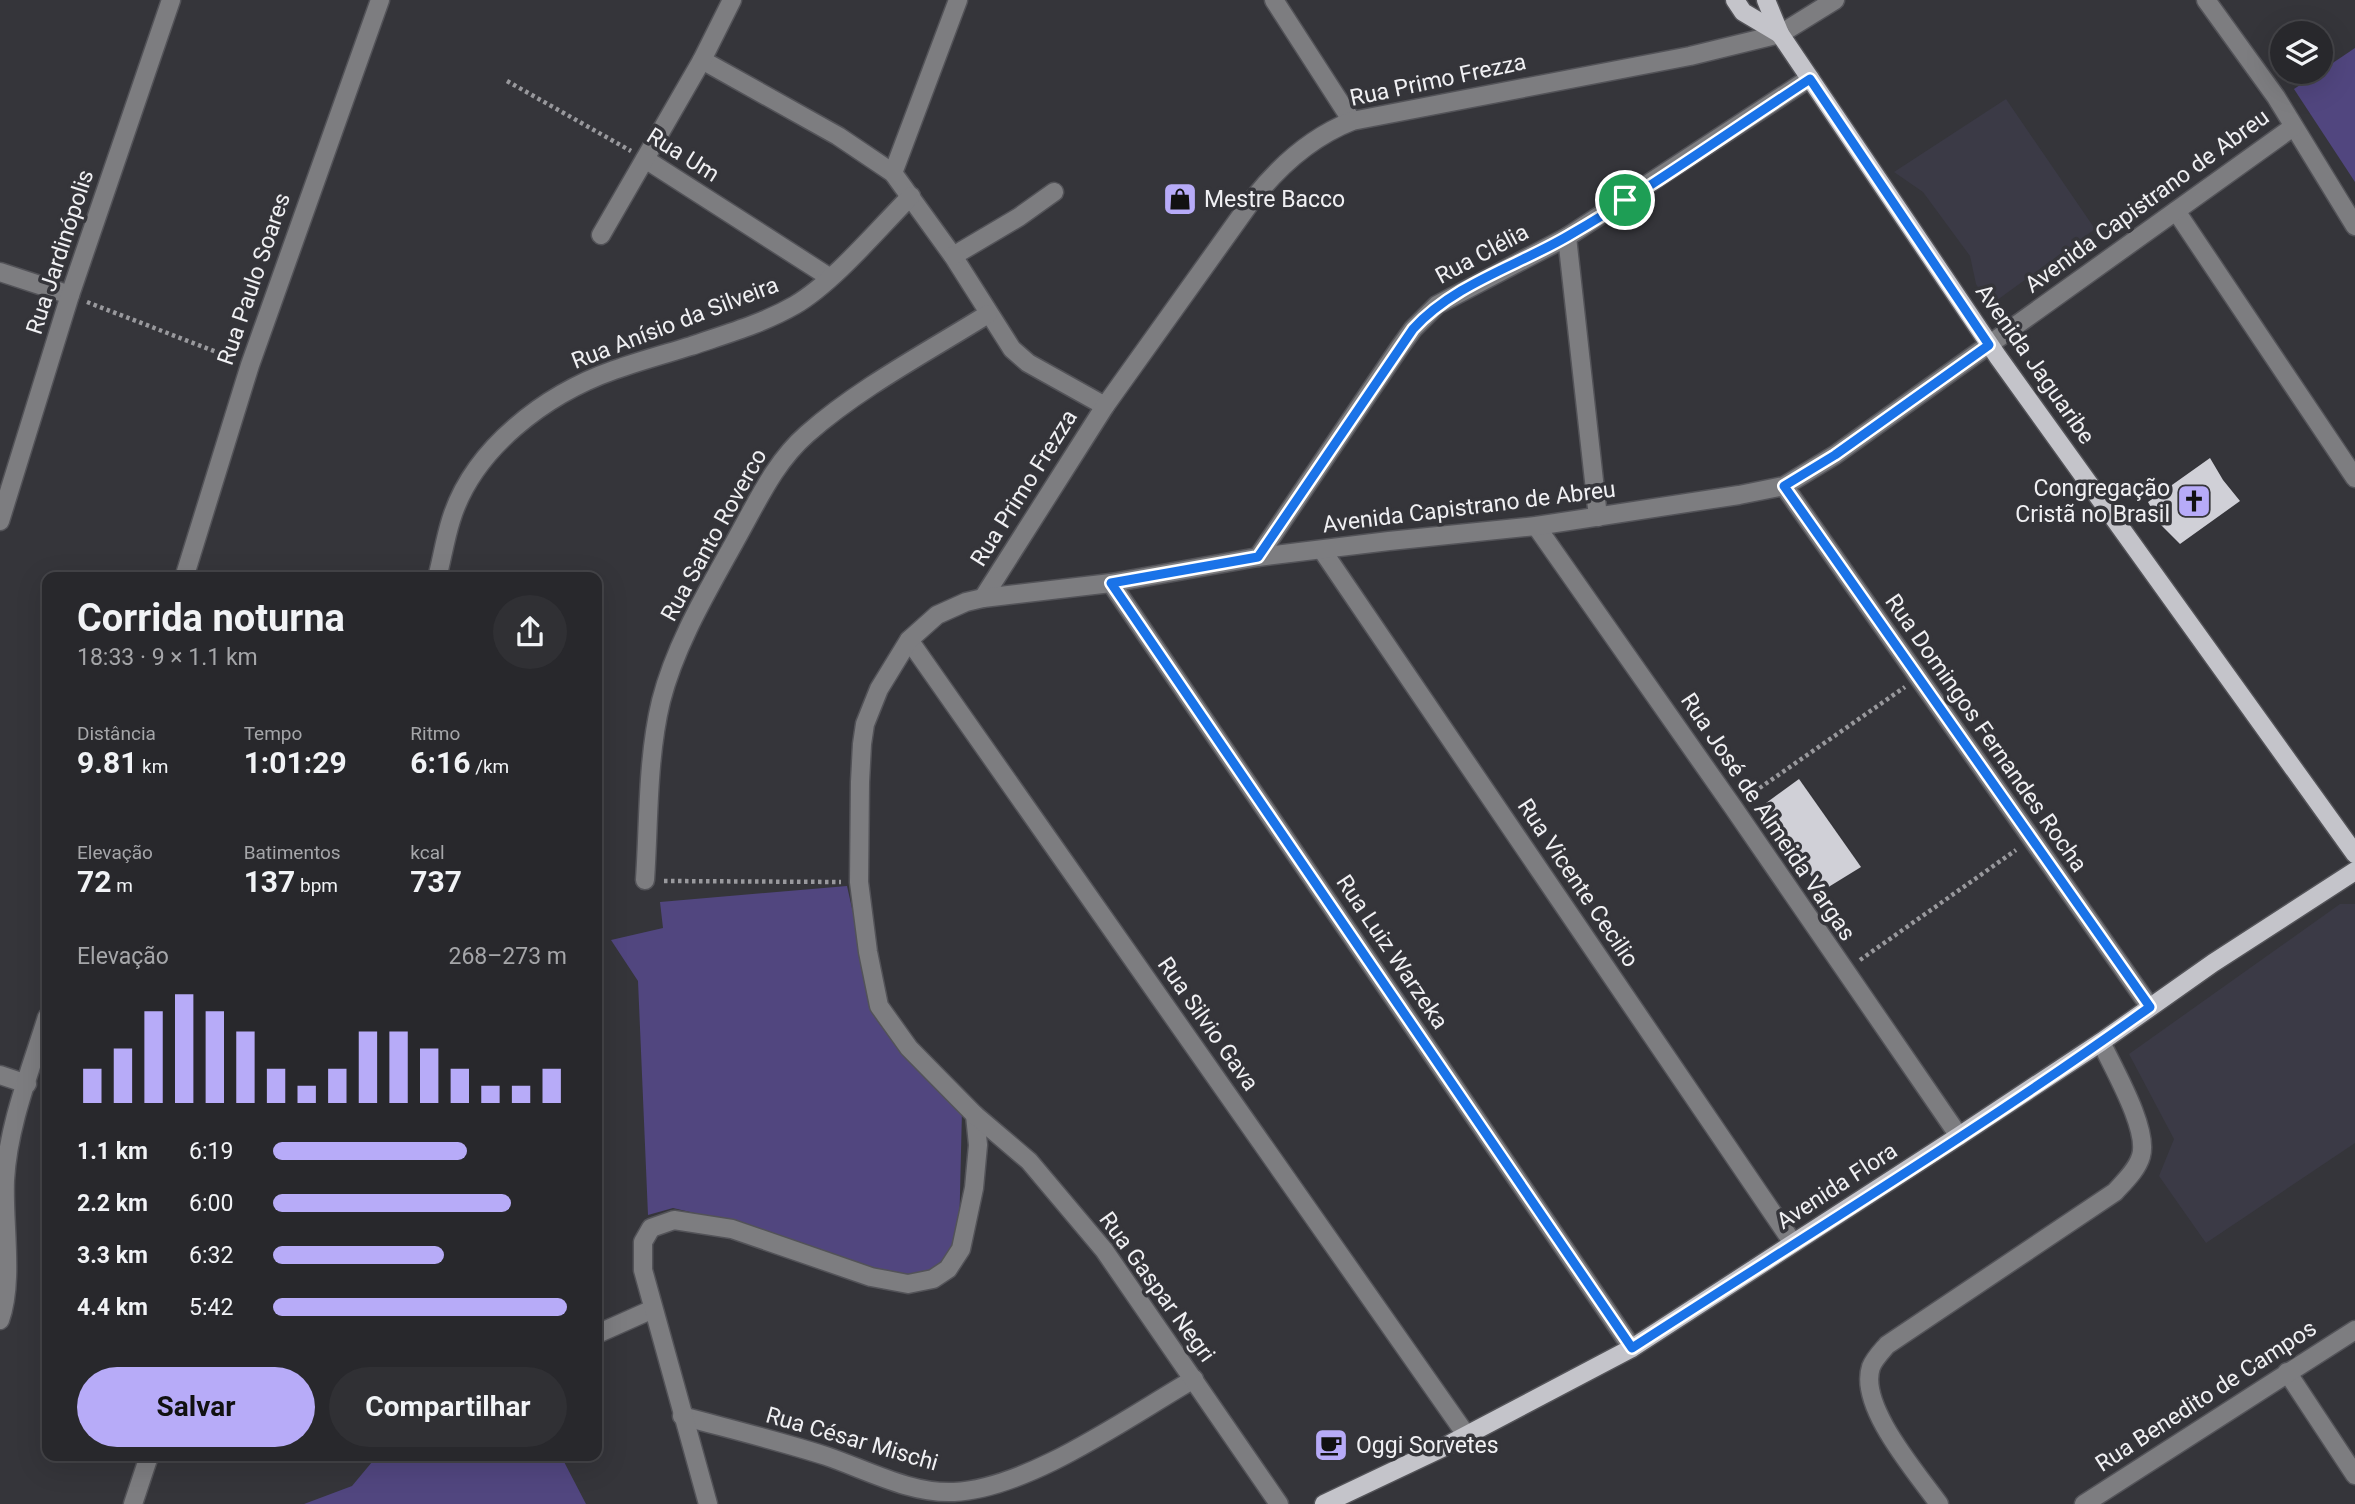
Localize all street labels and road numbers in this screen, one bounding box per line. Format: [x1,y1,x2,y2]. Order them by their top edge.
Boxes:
street label: Rua Primo Frezza [1347,48,1529,112]
street label: Avenida Capistrano de Abreu [2020,103,2274,299]
street label: Rua Um [642,122,724,188]
street label: Rua Jardinópolis [21,166,99,338]
street label: Rua Paulo Soares [212,190,296,368]
street label: Rua Clélia [1431,218,1533,290]
street label: Rua Anísio da Silveira [568,271,782,375]
street label: Avenida Jaguaribe [1970,279,2100,449]
street label: Rua Primo Frezza [965,405,1083,571]
street label: Rua Santo Roverco [655,444,773,626]
street label: Avenida Capistrano de Abreu [1321,476,1617,538]
street label: Rua Domingos Fernandes Rocha [1879,589,2093,877]
street label: Rua José de Almeida Vargas [1675,688,1861,946]
street label: Rua Vicente Cecilio [1512,794,1644,972]
street label: Rua Luiz Warzeka [1330,870,1454,1034]
street label: Rua Silvio Gava [1152,952,1264,1096]
street label: Avenida Flora [1772,1137,1902,1235]
street label: Rua Gaspar Negri [1093,1207,1221,1367]
street label: Rua Benedito de Campos [2091,1315,2321,1477]
street label: Rua César Mischi [763,1401,941,1477]

